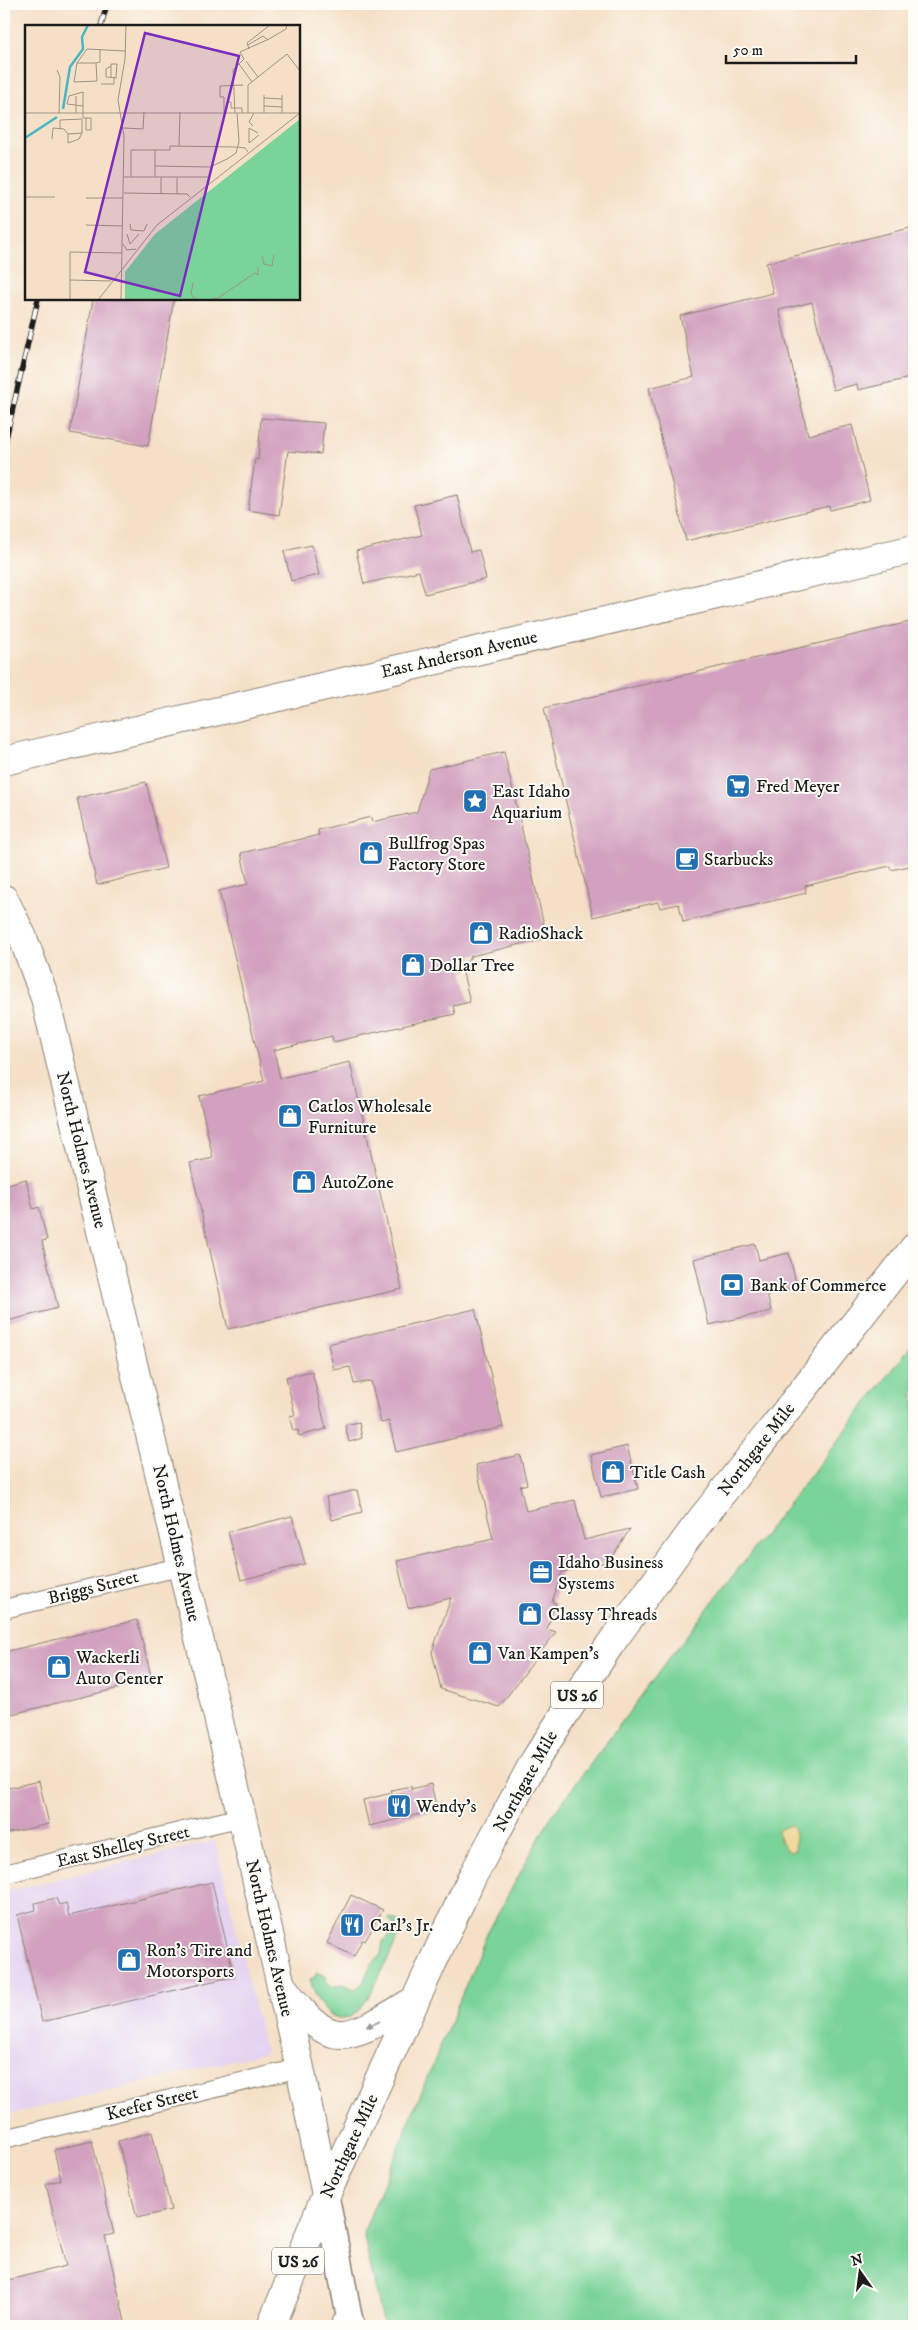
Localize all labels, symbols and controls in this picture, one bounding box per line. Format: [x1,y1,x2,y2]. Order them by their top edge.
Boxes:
inset map [25,25,300,300]
scale bar [726,32,856,64]
text: 50 m [733,41,763,60]
street label: East Anderson Avenue [379,626,540,684]
supermarket icon: Fred Meyer [725,773,751,799]
place label: Fred Meyer [756,776,840,798]
place label: East Idaho Aquarium [492,781,570,824]
place icon: East Idaho Aquarium [462,788,488,814]
place label: Bullfrog Spas Factory Store [388,833,486,876]
shop icon: Bullfrog Spas Factory Store [358,840,384,866]
cafe icon: Starbucks [674,846,700,872]
place label: Starbucks [704,849,773,871]
shop icon: RadioShack [468,920,494,946]
place label: RadioShack [498,923,583,945]
shop icon: Dollar Tree [400,952,426,978]
place label: Dollar Tree [430,955,515,977]
street label: North Holmes Avenue [51,1070,111,1231]
place label: Catlos Wholesale Furniture [308,1096,432,1139]
shop icon: Catlos Wholesale Furniture [277,1103,303,1129]
shop icon: AutoZone [291,1169,317,1195]
place label: AutoZone [322,1172,394,1194]
bank icon: Bank of Commerce [719,1272,745,1298]
place label: Bank of Commerce [750,1275,887,1297]
street label: Northgate Mile [714,1399,800,1501]
shop icon: Title Cash [600,1459,626,1485]
place label: Title Cash [630,1462,706,1484]
street label: North Holmes Avenue [147,1463,205,1624]
place label: Idaho Business Systems [558,1552,663,1595]
office icon: Idaho Business Systems [528,1559,554,1585]
street label: Briggs Street [46,1566,141,1610]
shop icon: Classy Threads [517,1601,543,1627]
place label: Classy Threads [548,1604,657,1626]
shop icon: Van Kampen's [467,1640,493,1666]
place label: Van Kampen's [497,1643,599,1665]
place label: Wackerli Auto Center [75,1647,163,1690]
shop icon: Wackerli Auto Center [46,1654,72,1680]
road number: US 26 [551,1682,603,1708]
street label: Northgate Mile [489,1727,563,1836]
restaurant icon: Wendy's [386,1793,412,1819]
place label: Wendy's [415,1796,476,1818]
street label: East Shelley Street [55,1821,192,1873]
street label: North Holmes Avenue [240,1858,298,2019]
restaurant icon: Carl's Jr. [339,1912,365,1938]
place label: Carl's Jr. [370,1915,433,1937]
place label: Ron's Tire and Motorsports [146,1940,252,1983]
shop icon: Ron's Tire and Motorsports [116,1947,142,1973]
one-way arrow [366,2020,380,2028]
street label: Keefer Street [104,2082,201,2126]
street label: Northgate Mile [316,2091,384,2202]
road number: US 26 [272,2248,324,2274]
north arrow [836,2248,886,2298]
text: N [849,2250,865,2270]

